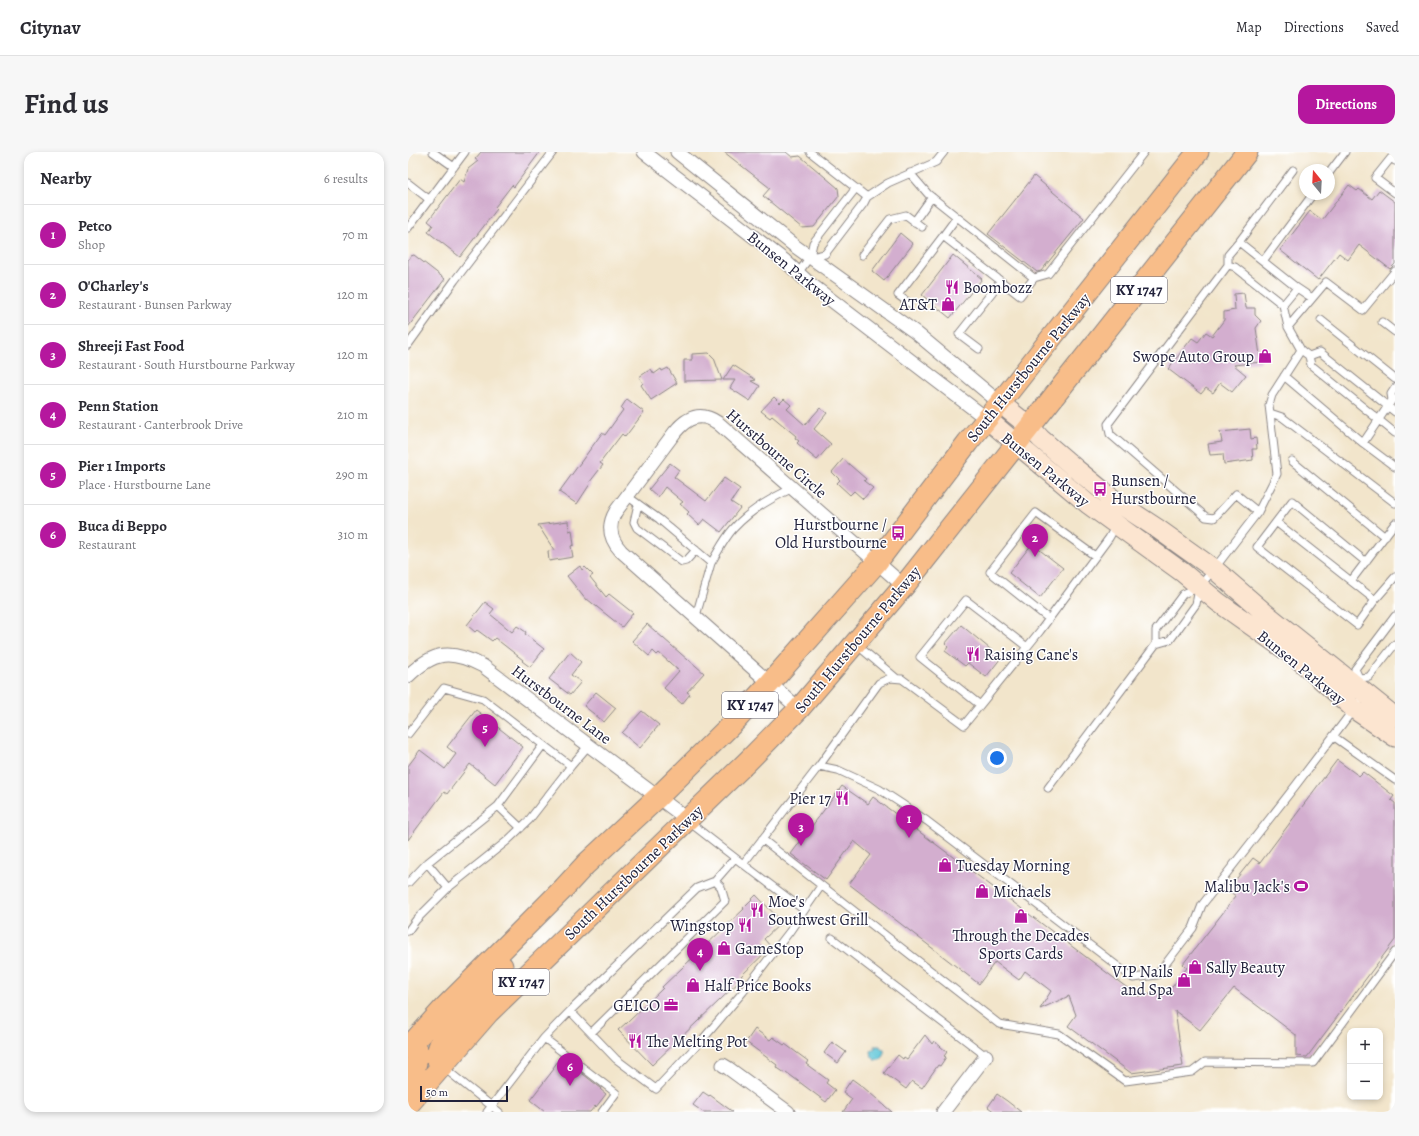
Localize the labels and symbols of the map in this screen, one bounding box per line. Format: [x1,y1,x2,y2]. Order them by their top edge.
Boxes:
north arrow [1299,164,1335,200]
street label: Bunsen Parkway [743,226,841,312]
place label: Boombozz [963,277,1032,299]
road number: KY 1747 [1111,277,1167,303]
restaurant icon: Boombozz [944,279,960,295]
street label: South Hurstbourne Parkway [962,288,1096,447]
place label: AT&T [898,294,937,316]
shop icon: AT&T [940,296,956,312]
place label: Swope Auto Group [1133,346,1254,368]
shop icon: Swope Auto Group [1257,348,1273,364]
street label: Hurstbourne Circle [721,404,831,504]
street label: Bunsen Parkway [997,427,1095,513]
place label: Bunsen / Hurstbourne [1111,470,1196,510]
bus stop icon: Bunsen / Hurstbourne [1092,481,1108,497]
place label: Hurstbourne / Old Hurstbourne [775,514,887,554]
pin: 2 [1022,524,1048,557]
bus stop icon: Hurstbourne / Old Hurstbourne [890,525,906,541]
street label: South Hurstbourne Parkway [790,561,926,718]
street label: Bunsen Parkway [1253,625,1351,711]
place label: Raising Cane's [984,644,1078,666]
restaurant icon: Raising Cane's [965,646,981,662]
street label: Hurstbourne Lane [507,660,616,750]
road number: KY 1747 [722,692,778,718]
pin: 5 [472,714,498,747]
your location [987,748,1007,768]
place label: Pier 17 [789,788,831,810]
restaurant icon: Pier 17 [834,790,850,806]
street label: South Hurstbourne Parkway [559,800,709,945]
pin: 1 [896,805,922,838]
pin: 3 [788,813,814,846]
place label: Tuesday Morning [956,855,1070,877]
shop icon: Tuesday Morning [937,857,953,873]
place label: Malibu Jack's [1204,876,1290,898]
sports icon: Malibu Jack's [1293,878,1309,894]
place label: Michaels [993,881,1051,903]
shop icon: Michaels [974,883,990,899]
place label: Moe's Southwest Grill [768,891,868,931]
restaurant icon: Moe's Southwest Grill [749,902,765,918]
shop icon: Through the Decades Sports Cards [1013,908,1029,924]
place label: Wingstop [669,915,734,937]
restaurant icon: Wingstop [737,917,753,933]
place label: Through the Decades Sports Cards [952,925,1090,965]
pin: 4 [687,938,713,971]
place label: GameStop [735,938,804,960]
shop icon: GameStop [716,940,732,956]
place label: Sally Beauty [1206,957,1286,979]
shop icon: Sally Beauty [1187,959,1203,975]
place label: VIP Nails and Spa [1111,961,1174,1001]
road number: KY 1747 [493,969,549,995]
shop icon: VIP Nails and Spa [1176,972,1192,988]
place label: Half Price Books [704,975,811,997]
shop icon: Half Price Books [685,977,701,993]
place label: GEICO [613,995,660,1017]
office icon: GEICO [663,997,679,1013]
place label: The Melting Pot [646,1031,748,1053]
restaurant icon: The Melting Pot [627,1033,643,1049]
pin: 6 [557,1053,583,1086]
scale bar [420,1084,508,1103]

